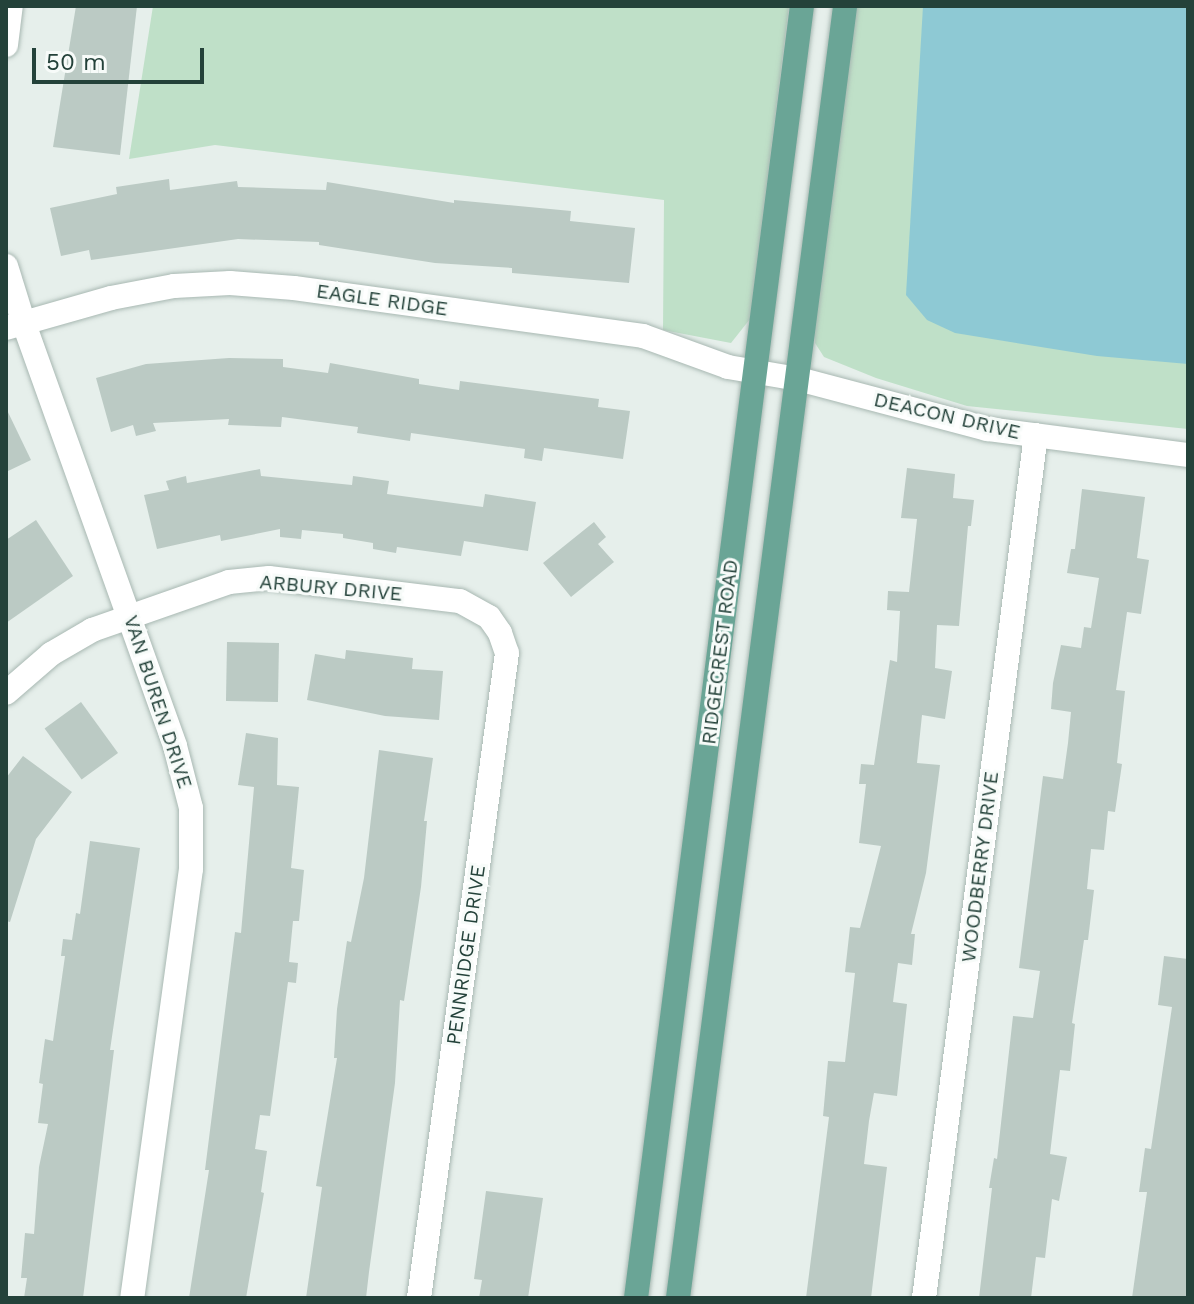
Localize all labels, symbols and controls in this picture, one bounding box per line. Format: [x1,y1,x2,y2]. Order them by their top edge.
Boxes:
scale bar [36,32,208,82]
text: 50 m [46,48,106,76]
street label: EAGLE RIDGE [315,279,449,321]
street label: DEACON DRIVE [871,387,1023,445]
street label: RIDGECREST ROAD [697,558,743,746]
street label: ARBURY DRIVE [258,570,404,606]
street label: VAN BUREN DRIVE [119,612,197,792]
street label: WOODBERRY DRIVE [956,770,1004,964]
street label: PENNRIDGE DRIVE [441,864,491,1046]

